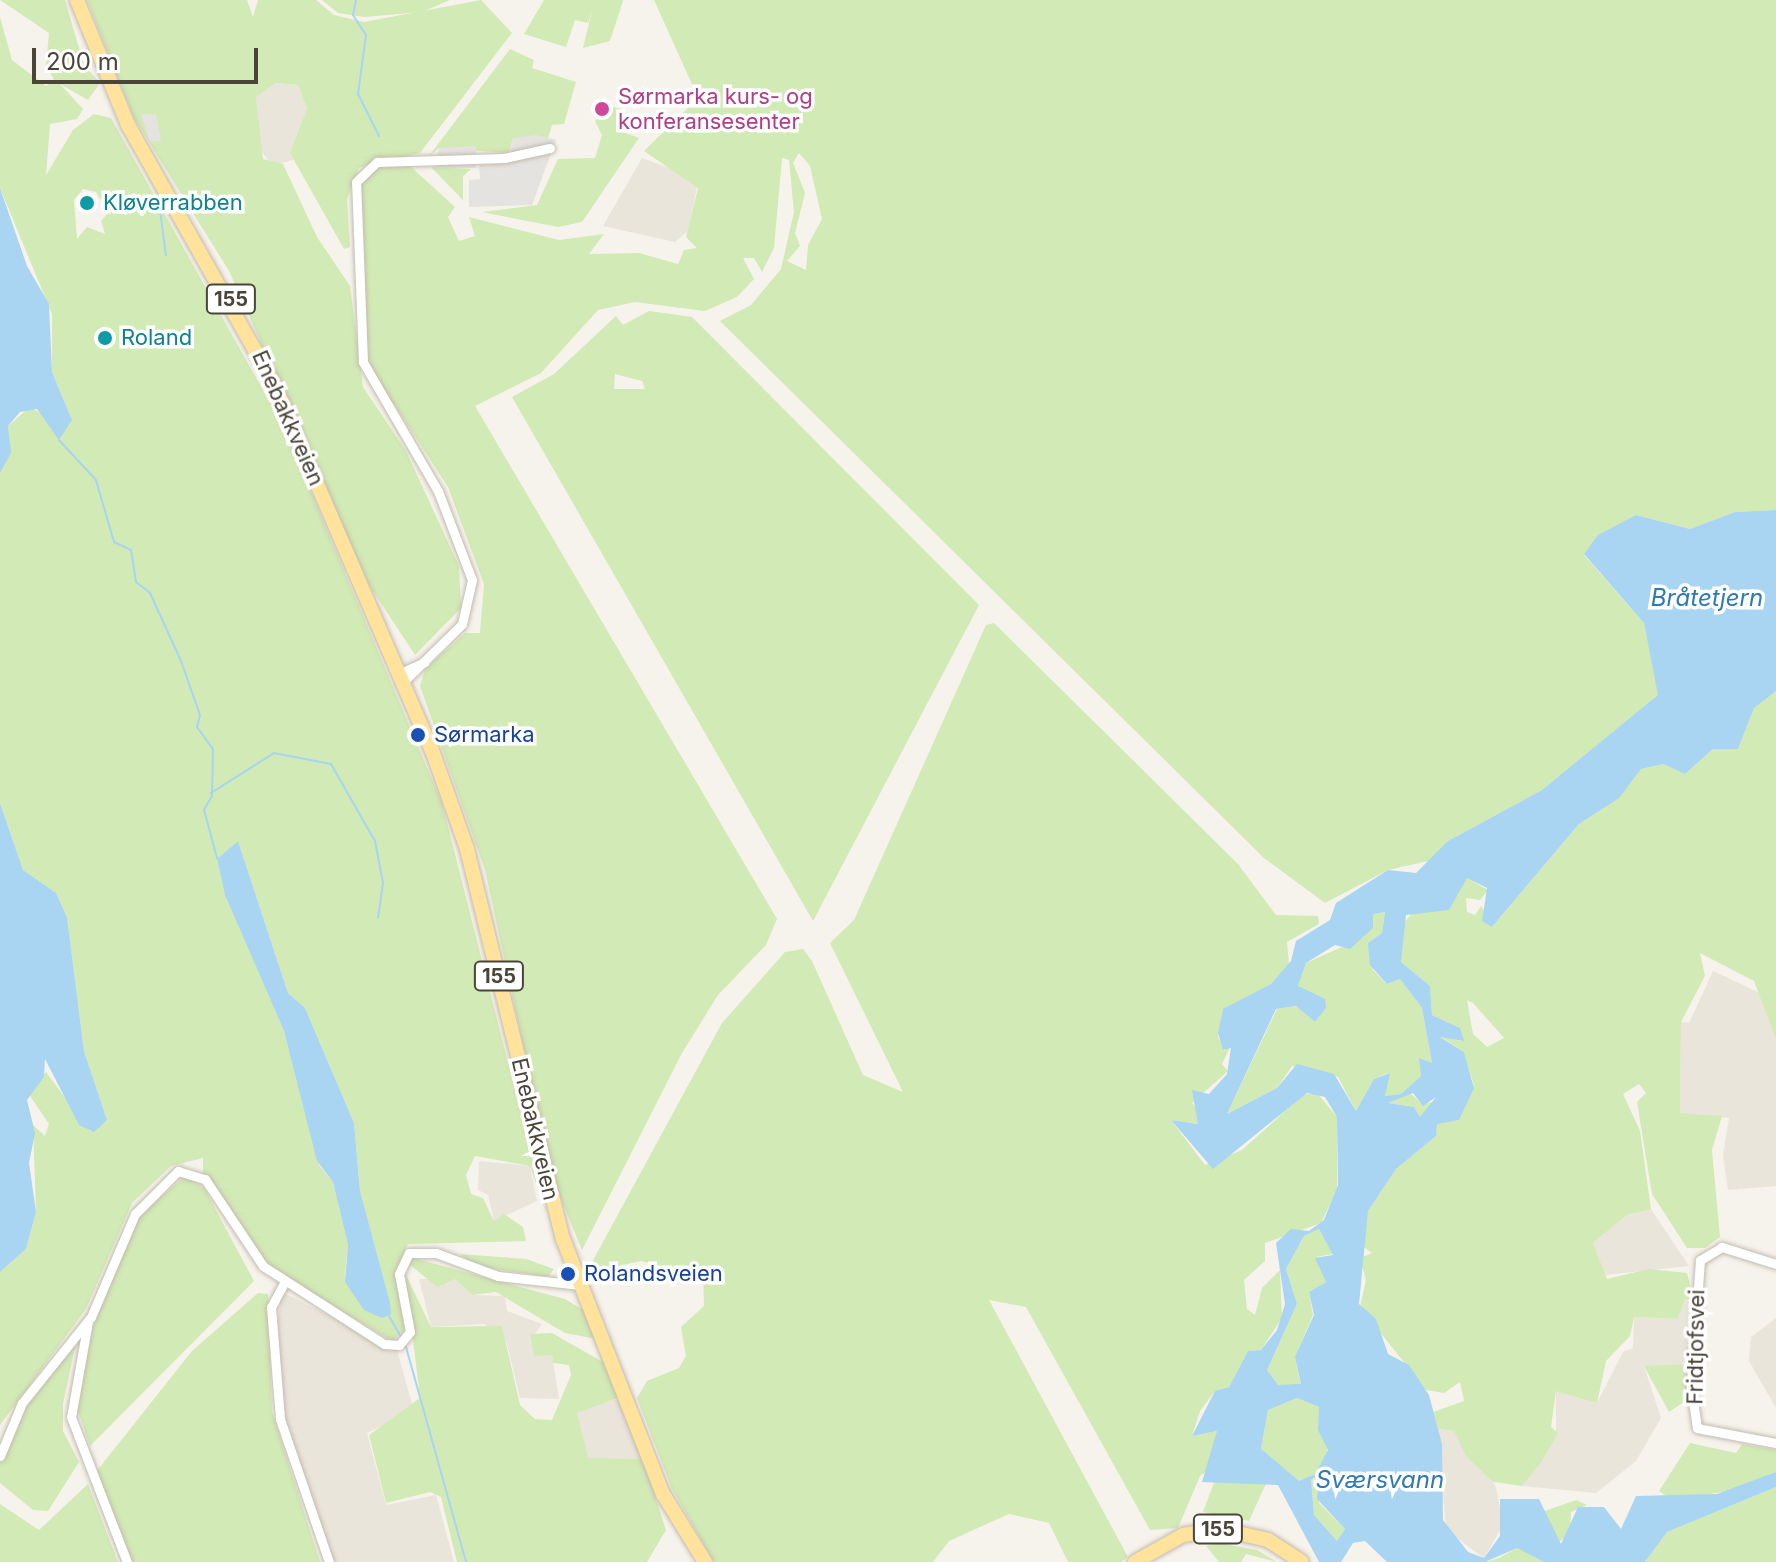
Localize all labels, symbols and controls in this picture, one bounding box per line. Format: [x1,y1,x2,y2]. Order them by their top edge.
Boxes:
scale bar [36,32,262,82]
text: 200 m [46,47,119,76]
place label: Sørmarka kurs- og konferansesenter [618,83,813,134]
marker: Sørmarka kurs- og konferansesenter [593,100,611,118]
place label: Kløverrabben [103,190,243,216]
marker: Kløverrabben [78,194,96,212]
road number: 155 [205,283,257,315]
place label: Roland [121,325,192,351]
marker: Roland [96,329,114,347]
street label: Enebakkveien [246,346,330,490]
water label: Bråtetjern [1651,584,1763,612]
place label: Sørmarka [434,722,535,748]
marker: Sørmarka [409,726,427,744]
road number: 155 [473,960,525,992]
street label: Enebakkveien [506,1055,564,1203]
place label: Rolandsveien [584,1261,723,1287]
marker: Rolandsveien [559,1265,577,1283]
street label: Fridtjofsvei [1682,1289,1710,1405]
water label: Sværsvann [1316,1466,1444,1494]
road number: 155 [1192,1513,1244,1545]

